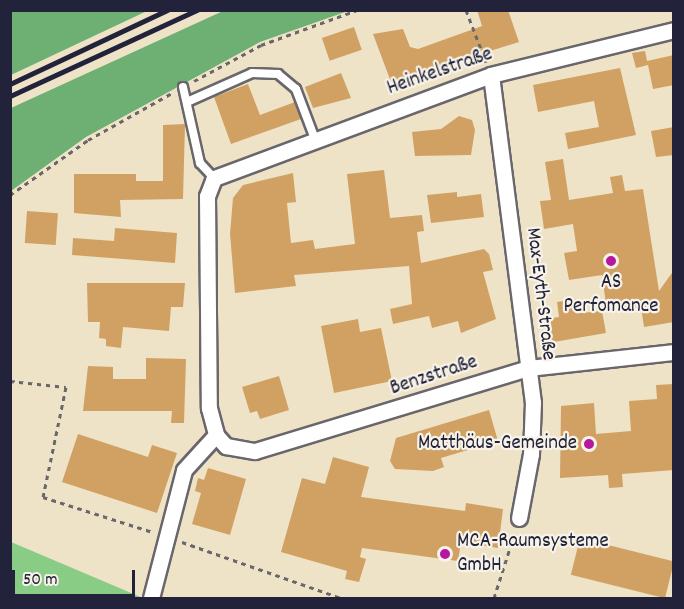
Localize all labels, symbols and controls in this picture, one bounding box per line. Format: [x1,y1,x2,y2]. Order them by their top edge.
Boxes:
street label: Heinkelstraße [384,42,496,102]
street label: Max-Eyth-Straße [519,226,561,362]
marker: AS Perfomance [604,254,618,268]
place label: AS Perfomance [564,270,658,320]
street label: Benzstraße [387,350,481,402]
place label: Matthäus-Gemeinde [418,431,577,457]
marker: Matthäus-Gemeinde [582,437,596,451]
place label: MCA-Raumsysteme GmbH [457,529,609,579]
marker: MCA-Raumsysteme GmbH [438,547,452,561]
scale bar [15,558,138,596]
text: 50 m [23,568,58,593]

